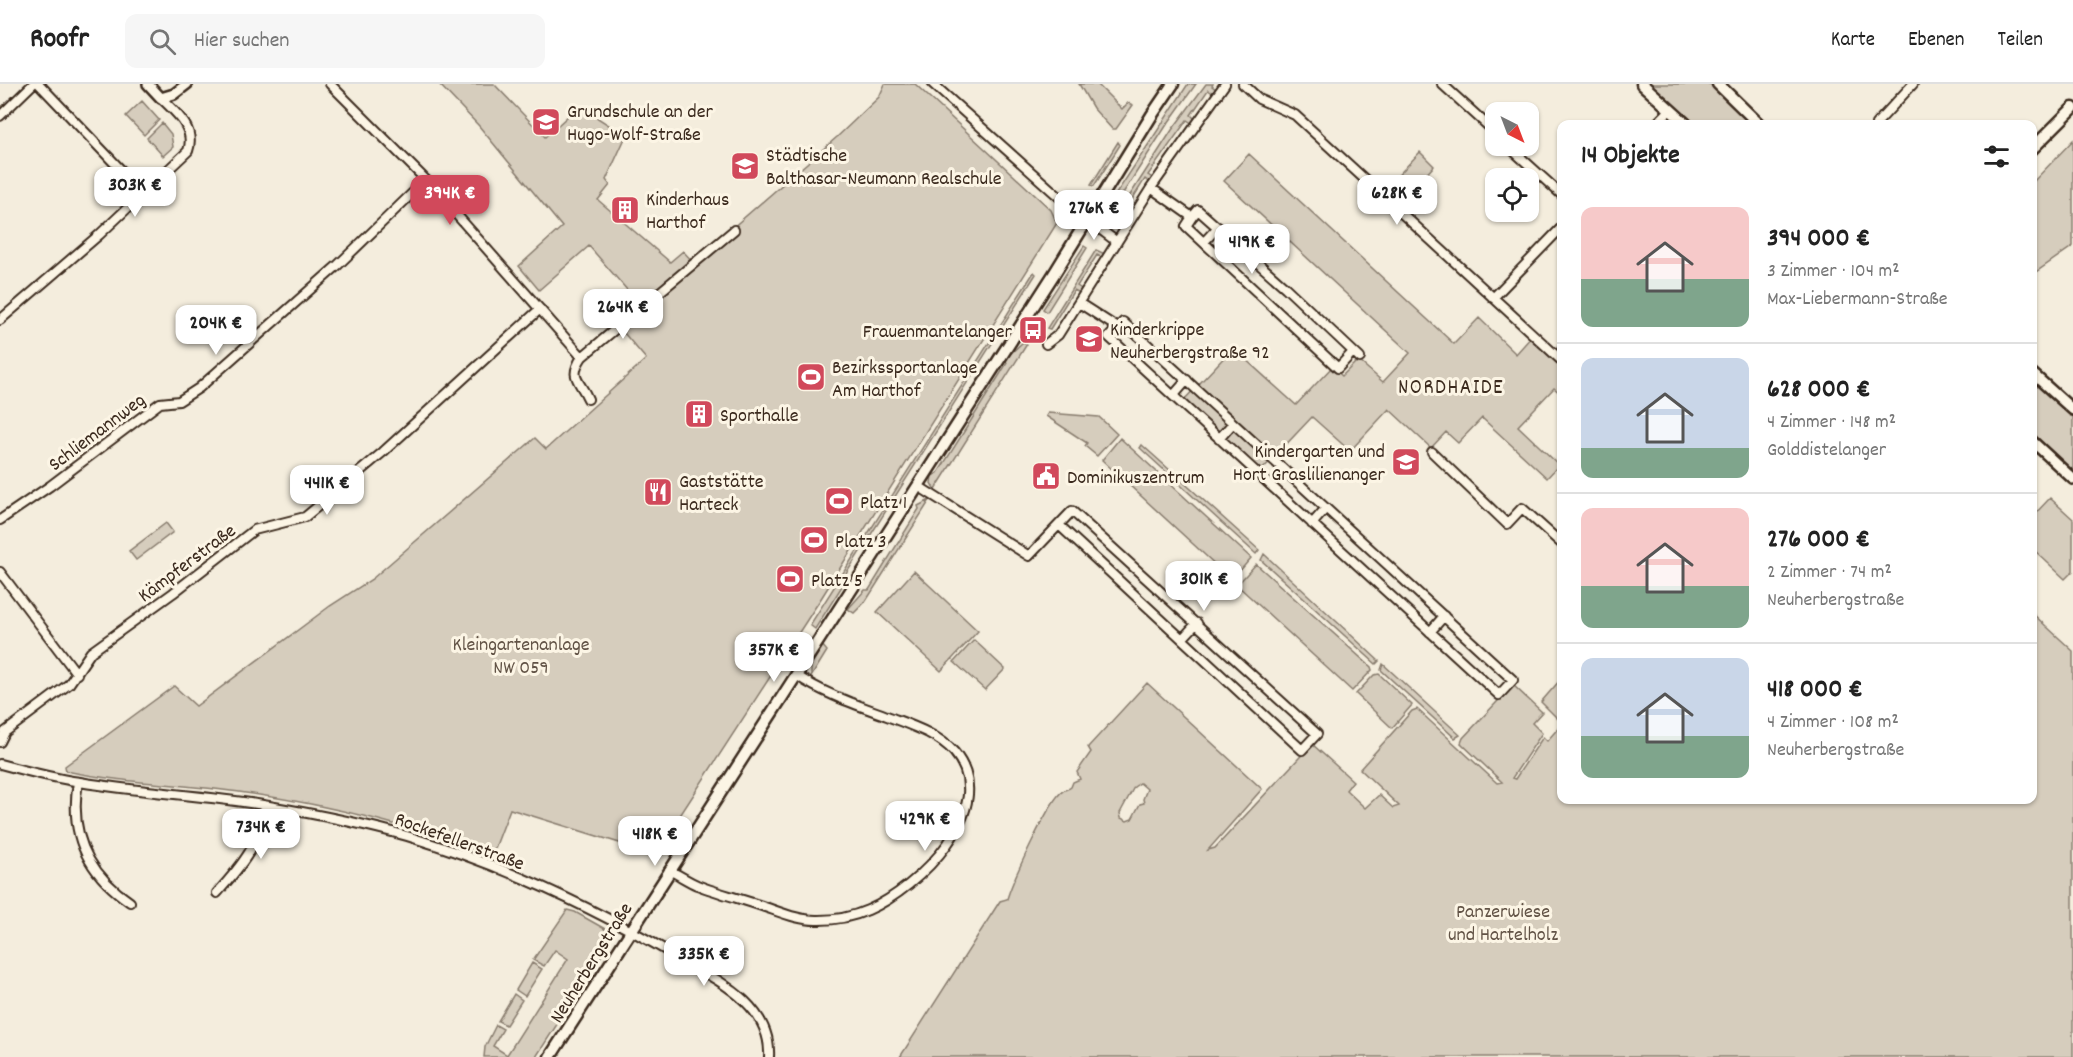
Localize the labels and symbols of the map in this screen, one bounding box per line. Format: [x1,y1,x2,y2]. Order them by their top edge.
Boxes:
place label: Grundschule an der Hugo-Wolf-Straße [567,99,714,150]
north arrow [1485,102,1539,156]
school or university icon: Grundschule an der Hugo-Wolf-Straße [530,106,562,138]
place label: Städtische Balthasar-Neumann Realschule [766,143,1002,194]
school or university icon: Städtische Balthasar-Neumann Realschule [729,150,761,182]
pin: 303K € [86,167,184,218]
pin: 394K € [401,175,499,226]
pin: 628K € [1348,175,1446,226]
place label: Kinderhaus Harthof [646,187,729,238]
pin: 276K € [1045,190,1143,241]
building icon: Kinderhaus Harthof [609,194,641,226]
pin: 419K € [1203,224,1301,275]
pin: 264K € [574,289,672,340]
pin: 204K € [167,305,265,356]
bus stop icon: Frauenmantelanger [1017,314,1049,346]
place label: Kinderkrippe Neuherbergstraße 92 [1110,317,1270,368]
place label: Frauenmantelanger [863,319,1013,347]
school or university icon: Kinderkrippe Neuherbergstraße 92 [1073,323,1105,355]
place label: Bezirkssportanlage Am Harthof [832,355,977,406]
sports icon: Bezirkssportanlage Am Harthof [795,361,827,393]
district label: NORDHAIDE [1398,374,1504,404]
street label: Schliemannweg [43,388,152,479]
building icon: Sporthalle [683,398,715,430]
place label: Sporthalle [720,403,799,431]
place label: Kindergarten und Hort Graslilienanger [1233,439,1386,490]
school or university icon: Kindergarten und Hort Graslilienanger [1390,446,1422,478]
public building icon: Dominikuszentrum [1030,460,1062,492]
pin: 441K € [278,465,376,516]
place label: Dominikuszentrum [1067,465,1205,493]
place label: Gaststätte Harteck [679,469,764,520]
restaurant icon: Gaststätte Harteck [642,476,674,508]
sports icon: Platz 1 [823,485,855,517]
place label: Platz 1 [860,490,907,518]
street label: Kämpferstraße [133,518,243,611]
sports icon: Platz 3 [798,524,830,556]
place label: Platz 3 [835,529,887,557]
pin: 301K € [1155,561,1253,612]
sports icon: Platz 5 [774,563,806,595]
place label: Platz 5 [811,568,863,596]
park label: Kleingartenanlage NW 059 [453,632,590,683]
pin: 357K € [725,632,823,683]
pin: 429K € [876,801,974,852]
street label: Rockefellerstraße [390,806,528,879]
pin: 734K € [212,809,310,860]
pin: 418K € [606,816,704,867]
street label: Neuherbergstraße [544,898,641,1029]
park label: Panzerwiese und Hartelholz [1448,899,1559,950]
pin: 335K € [655,936,753,987]

